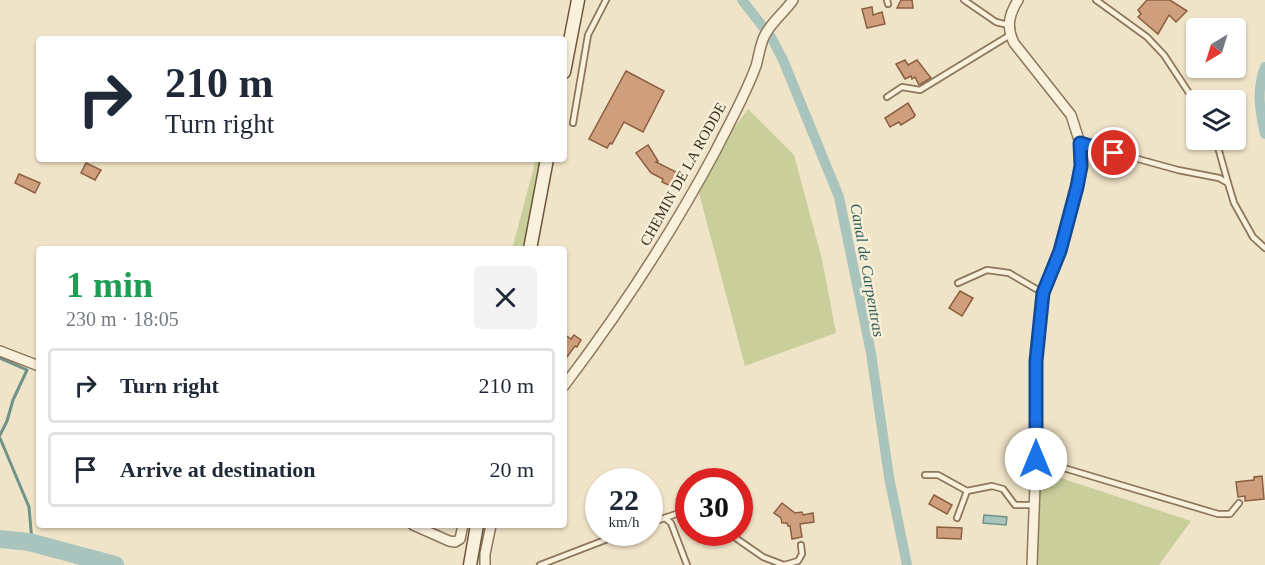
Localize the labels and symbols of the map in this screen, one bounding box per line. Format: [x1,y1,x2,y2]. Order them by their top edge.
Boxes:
north arrow [1186,18,1246,78]
street label: CHEMIN DE LA RODDE [637,100,729,248]
pin [1088,127,1139,178]
water label: Canal de Carpentras [846,202,888,338]
position arrow [1004,427,1068,491]
speed limit sign: 30 [675,468,753,546]

